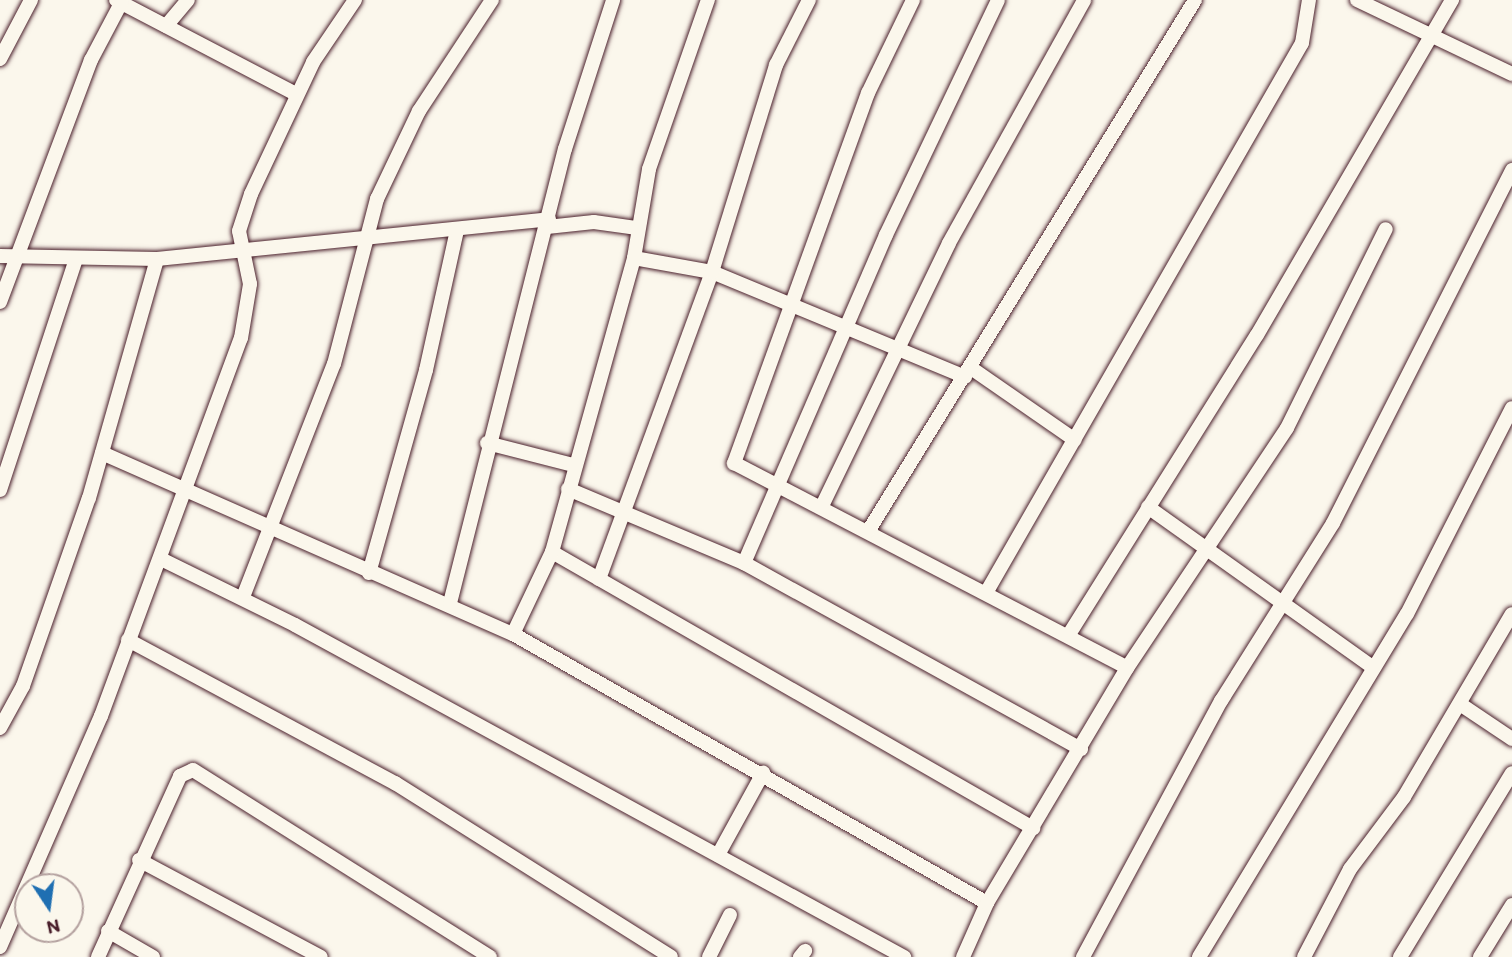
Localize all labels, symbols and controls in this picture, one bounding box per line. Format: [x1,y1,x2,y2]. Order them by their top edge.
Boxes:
north arrow [14,873,84,943]
text: N [45,914,62,940]

